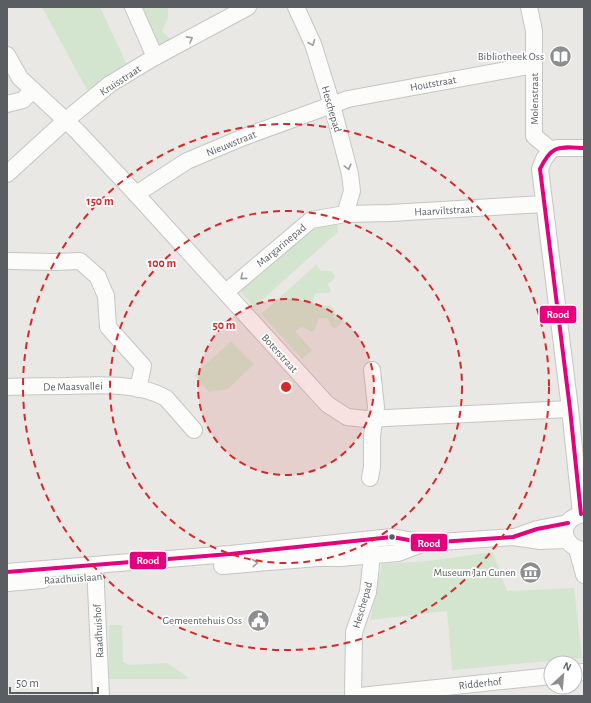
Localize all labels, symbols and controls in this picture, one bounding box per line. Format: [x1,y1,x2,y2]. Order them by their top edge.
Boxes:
one-way arrow [186,36,193,43]
one-way arrow [307,38,315,46]
library icon: Bibliotheek Oss [547,43,573,69]
place label: Bibliotheek Oss [478,51,544,62]
street label: Kruisstraat [98,63,143,98]
street label: Molenstraat [529,73,540,125]
street label: Houtstraat [409,74,457,93]
street label: Heschepad [320,85,343,134]
street label: Nieuwstraat [205,128,258,158]
one-way arrow [343,164,352,171]
text: 150 m [86,195,114,207]
street label: Haarviltstraat [414,203,474,218]
street label: Margarinepad [255,222,308,269]
text: 100 m [148,257,176,269]
one-way arrow [240,273,248,280]
line badge: Rood [539,305,577,324]
text: Rood [547,309,570,320]
text: 50 m [213,319,236,331]
street label: Boterstraat [260,332,300,375]
street label: De Maasvallei [43,380,103,393]
centre of rings [279,380,293,394]
unlabelled marker [387,532,397,542]
line badge: Rood [410,533,448,552]
text: Rood [418,538,441,549]
line badge: Rood [129,551,167,570]
text: Rood [137,555,160,566]
one-way arrow [252,558,258,567]
museum icon: Museum Jan Cunen [518,559,544,585]
place label: Museum Jan Cunen [434,567,516,578]
street label: Raadhuislaan [44,571,102,586]
street label: Heschepad [351,580,374,630]
street label: Raadhuishof [92,603,105,658]
public building icon: Gemeentehuis Oss [245,607,271,633]
place label: Gemeentehuis Oss [163,615,242,626]
north arrow [543,655,583,695]
text: N [561,660,573,673]
scale bar [10,669,98,695]
street label: Ridderhof [458,676,503,691]
text: 50 m [16,677,39,689]

